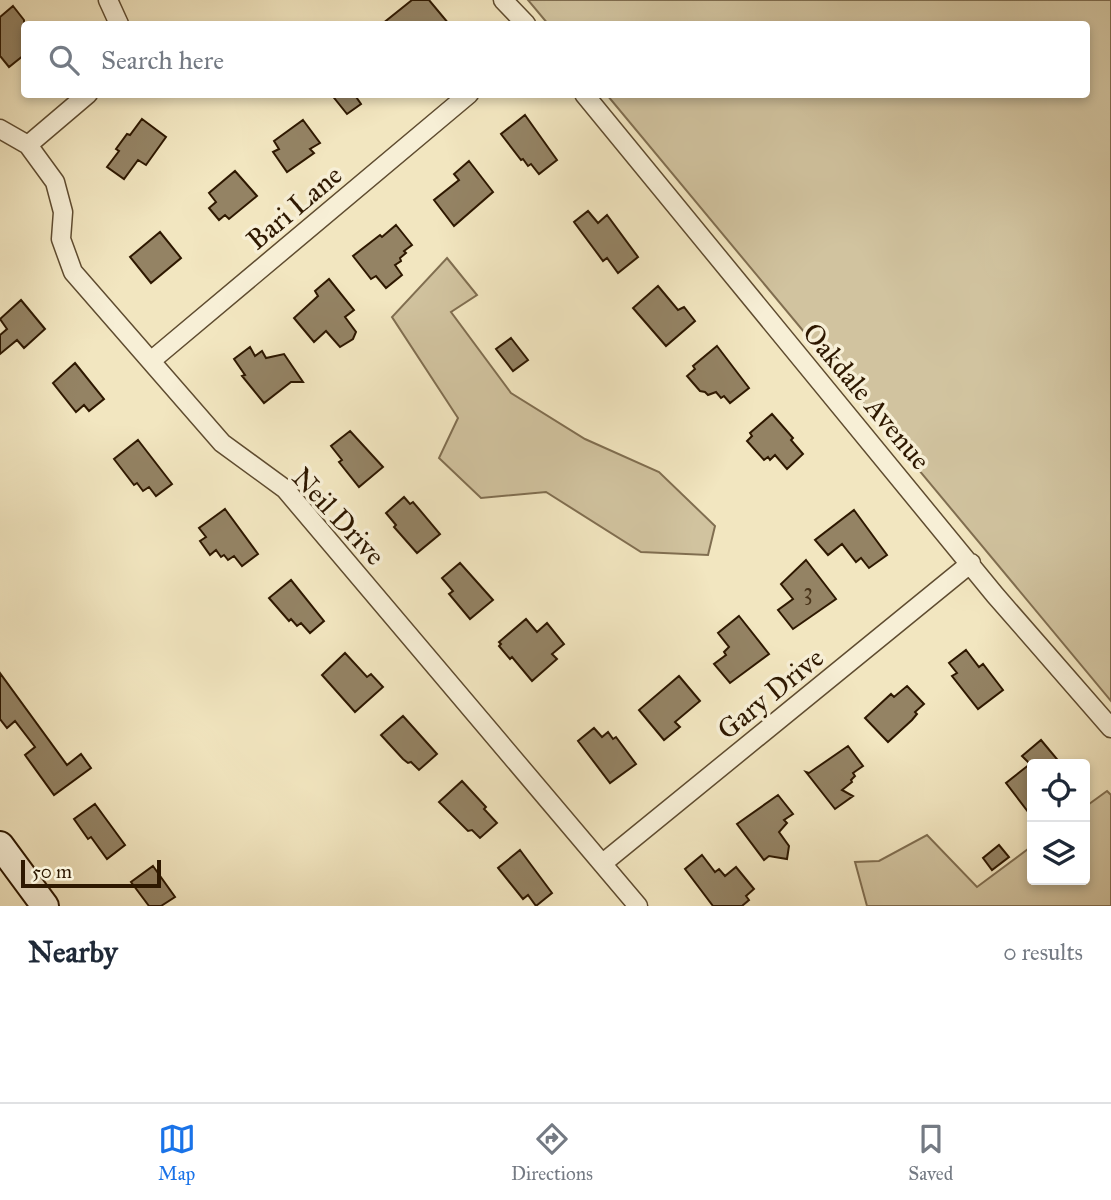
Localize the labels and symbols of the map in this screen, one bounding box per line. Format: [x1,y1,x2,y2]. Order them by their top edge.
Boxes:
street label: Bari Lane [239,157,349,257]
street label: Oakdale Avenue [795,316,938,477]
street label: Neil Drive [285,460,393,573]
house number: 3 [803,576,813,606]
street label: Gary Drive [710,640,831,747]
scale bar [21,857,161,889]

